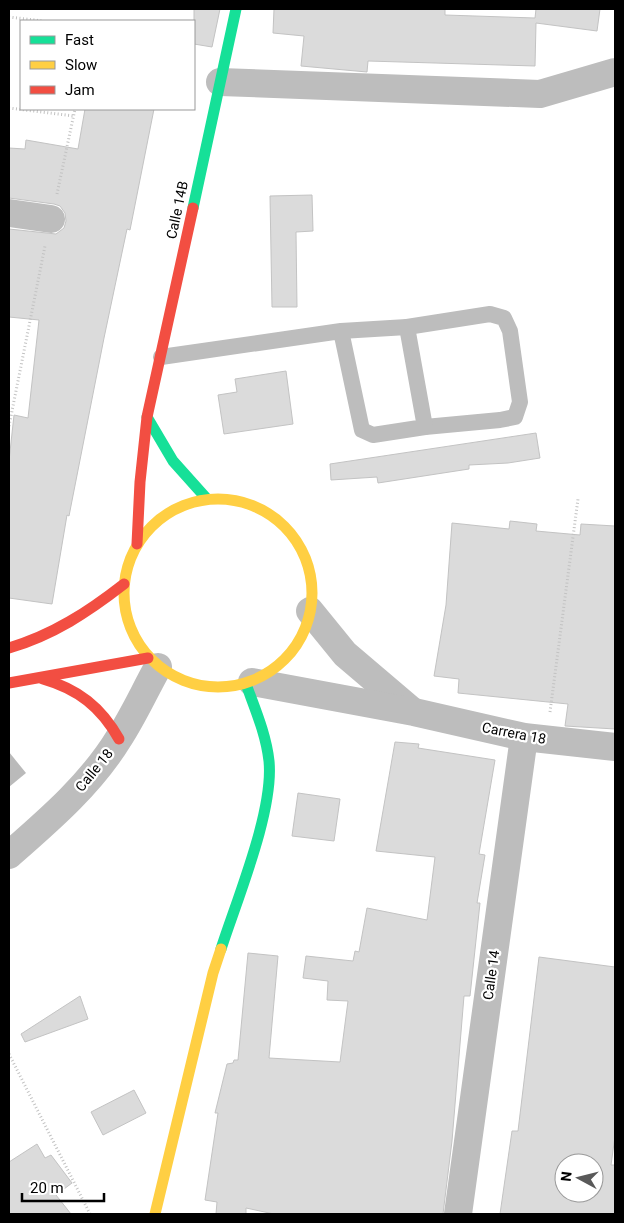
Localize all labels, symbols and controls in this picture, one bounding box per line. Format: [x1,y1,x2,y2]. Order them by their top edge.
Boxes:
legend [20,20,195,110]
text: Fast [65,31,94,49]
text: Slow [65,56,97,74]
text: Jam [65,81,95,99]
street label: Calle 14B [163,180,191,240]
street label: Carrera 18 [481,719,547,747]
street label: Calle 18 [72,745,116,795]
street label: Calle 14 [480,949,502,1001]
north arrow [554,1153,604,1203]
scale bar [22,1170,105,1202]
text: N [558,1171,575,1182]
text: 20 m [30,1179,64,1197]

